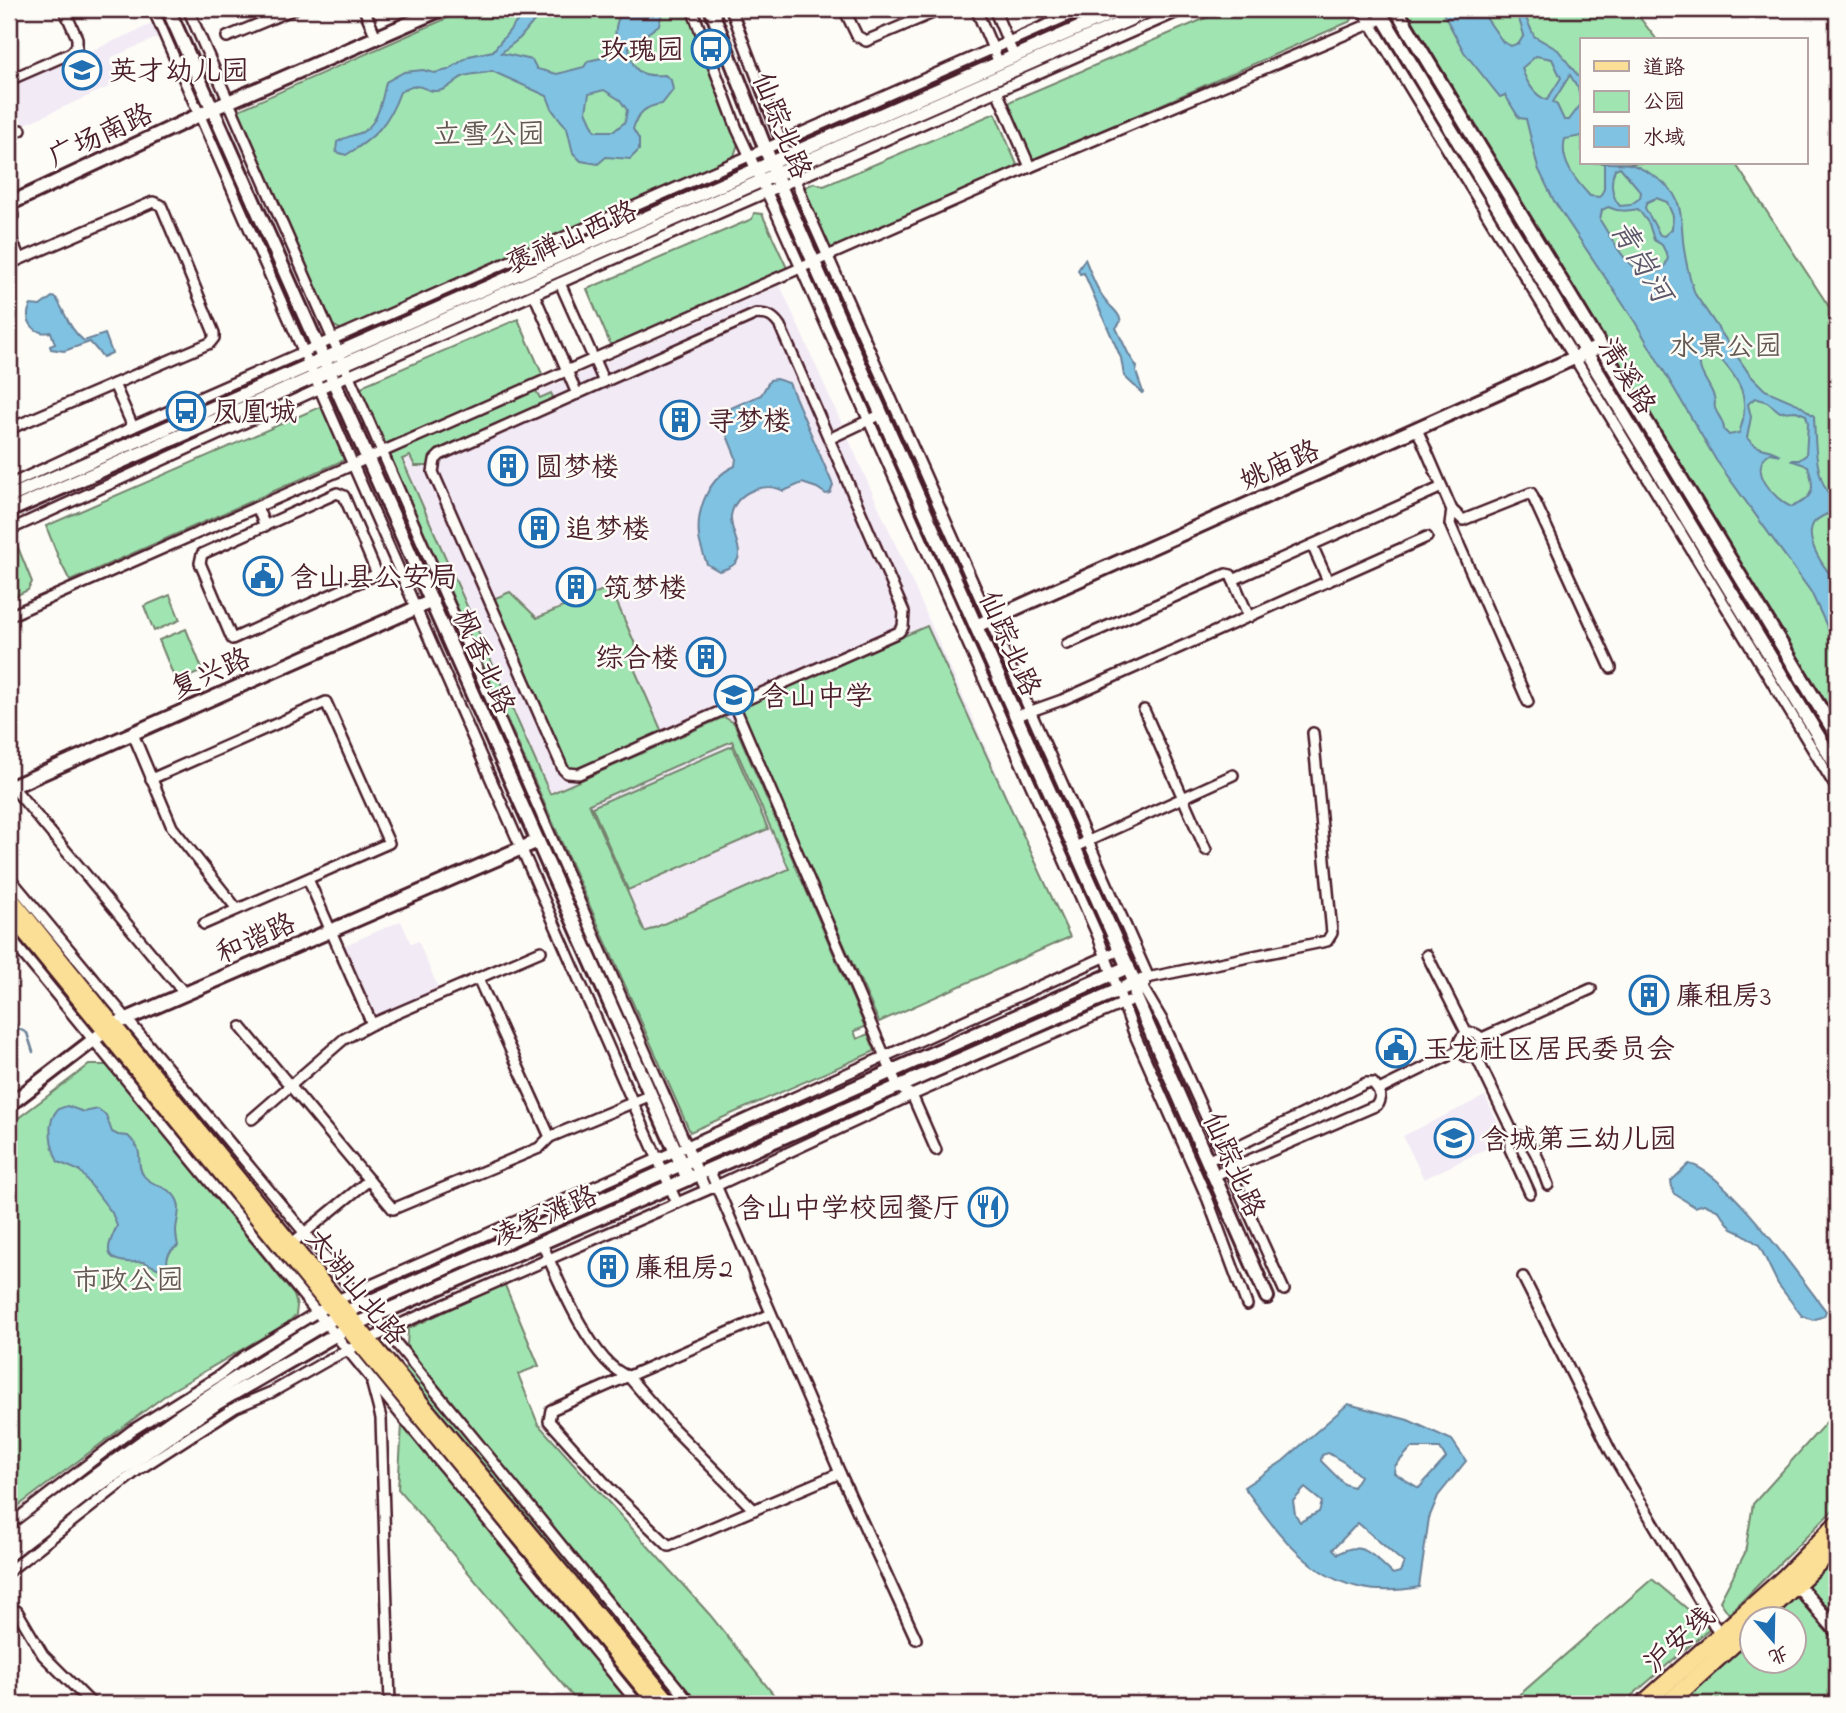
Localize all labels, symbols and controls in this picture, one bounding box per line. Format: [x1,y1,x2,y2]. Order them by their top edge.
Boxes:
bus stop icon: 玫瑰园 [690,28,732,70]
place label: 玫瑰园 [600,32,684,73]
legend [1580,38,1808,164]
school or university icon: 英才幼儿园 [61,49,103,91]
place label: 英才幼儿园 [109,53,249,94]
text: 道路 [1643,54,1685,84]
street label: 仙踪北路 [740,67,820,186]
text: 公园 [1643,88,1685,118]
street label: 广场南路 [42,95,161,179]
park label: 立雪公园 [433,116,545,157]
text: 水域 [1643,124,1685,154]
street label: 褒禅山西路 [500,192,645,286]
water label: 青岗河 [1597,213,1684,317]
park label: 水景公园 [1670,328,1782,369]
street label: 清溪路 [1586,330,1664,423]
bus stop icon: 凤凰城 [165,390,207,432]
place label: 凤凰城 [213,394,297,435]
building icon: 寻梦楼 [659,399,701,441]
place label: 寻梦楼 [707,403,791,444]
street label: 姚庙路 [1234,431,1327,503]
building icon: 圆梦楼 [487,445,529,487]
place label: 圆梦楼 [535,449,619,490]
building icon: 追梦楼 [518,507,560,549]
place label: 追梦楼 [566,511,650,552]
public building icon: 含山县公安局 [242,555,284,597]
place label: 含山县公安局 [290,559,458,600]
building icon: 筑梦楼 [555,566,597,608]
place label: 筑梦楼 [603,570,687,611]
street label: 仙踪北路 [966,585,1049,704]
street label: 枫香北路 [440,603,523,722]
building icon: 综合楼 [685,636,727,678]
street label: 复兴路 [165,639,258,711]
place label: 综合楼 [595,640,679,681]
school or university icon: 含山中学 [713,674,755,716]
place label: 含山中学 [761,678,873,719]
street label: 和谐路 [210,904,303,976]
building icon: 廉租房3 [1628,974,1670,1016]
place label: 廉租房3 [1676,978,1772,1019]
public building icon: 玉龙社区居民委员会 [1375,1027,1417,1069]
place label: 玉龙社区居民委员会 [1423,1031,1675,1072]
street label: 仙踪北路 [1190,1106,1273,1225]
school or university icon: 含城第三幼儿园 [1433,1117,1475,1159]
place label: 含城第三幼儿园 [1481,1121,1677,1162]
street label: 凌家滩路 [486,1177,605,1260]
restaurant icon: 含山中学校园餐厅 [967,1186,1009,1228]
place label: 含山中学校园餐厅 [737,1190,961,1231]
street label: 太湖山北路 [294,1221,414,1356]
building icon: 廉租房2 [587,1246,629,1288]
place label: 廉租房2 [635,1250,733,1291]
park label: 市政公园 [72,1262,184,1303]
street label: 沪安线 [1635,1598,1725,1685]
north arrow [1738,1604,1808,1674]
text: 北 [1764,1638,1792,1670]

